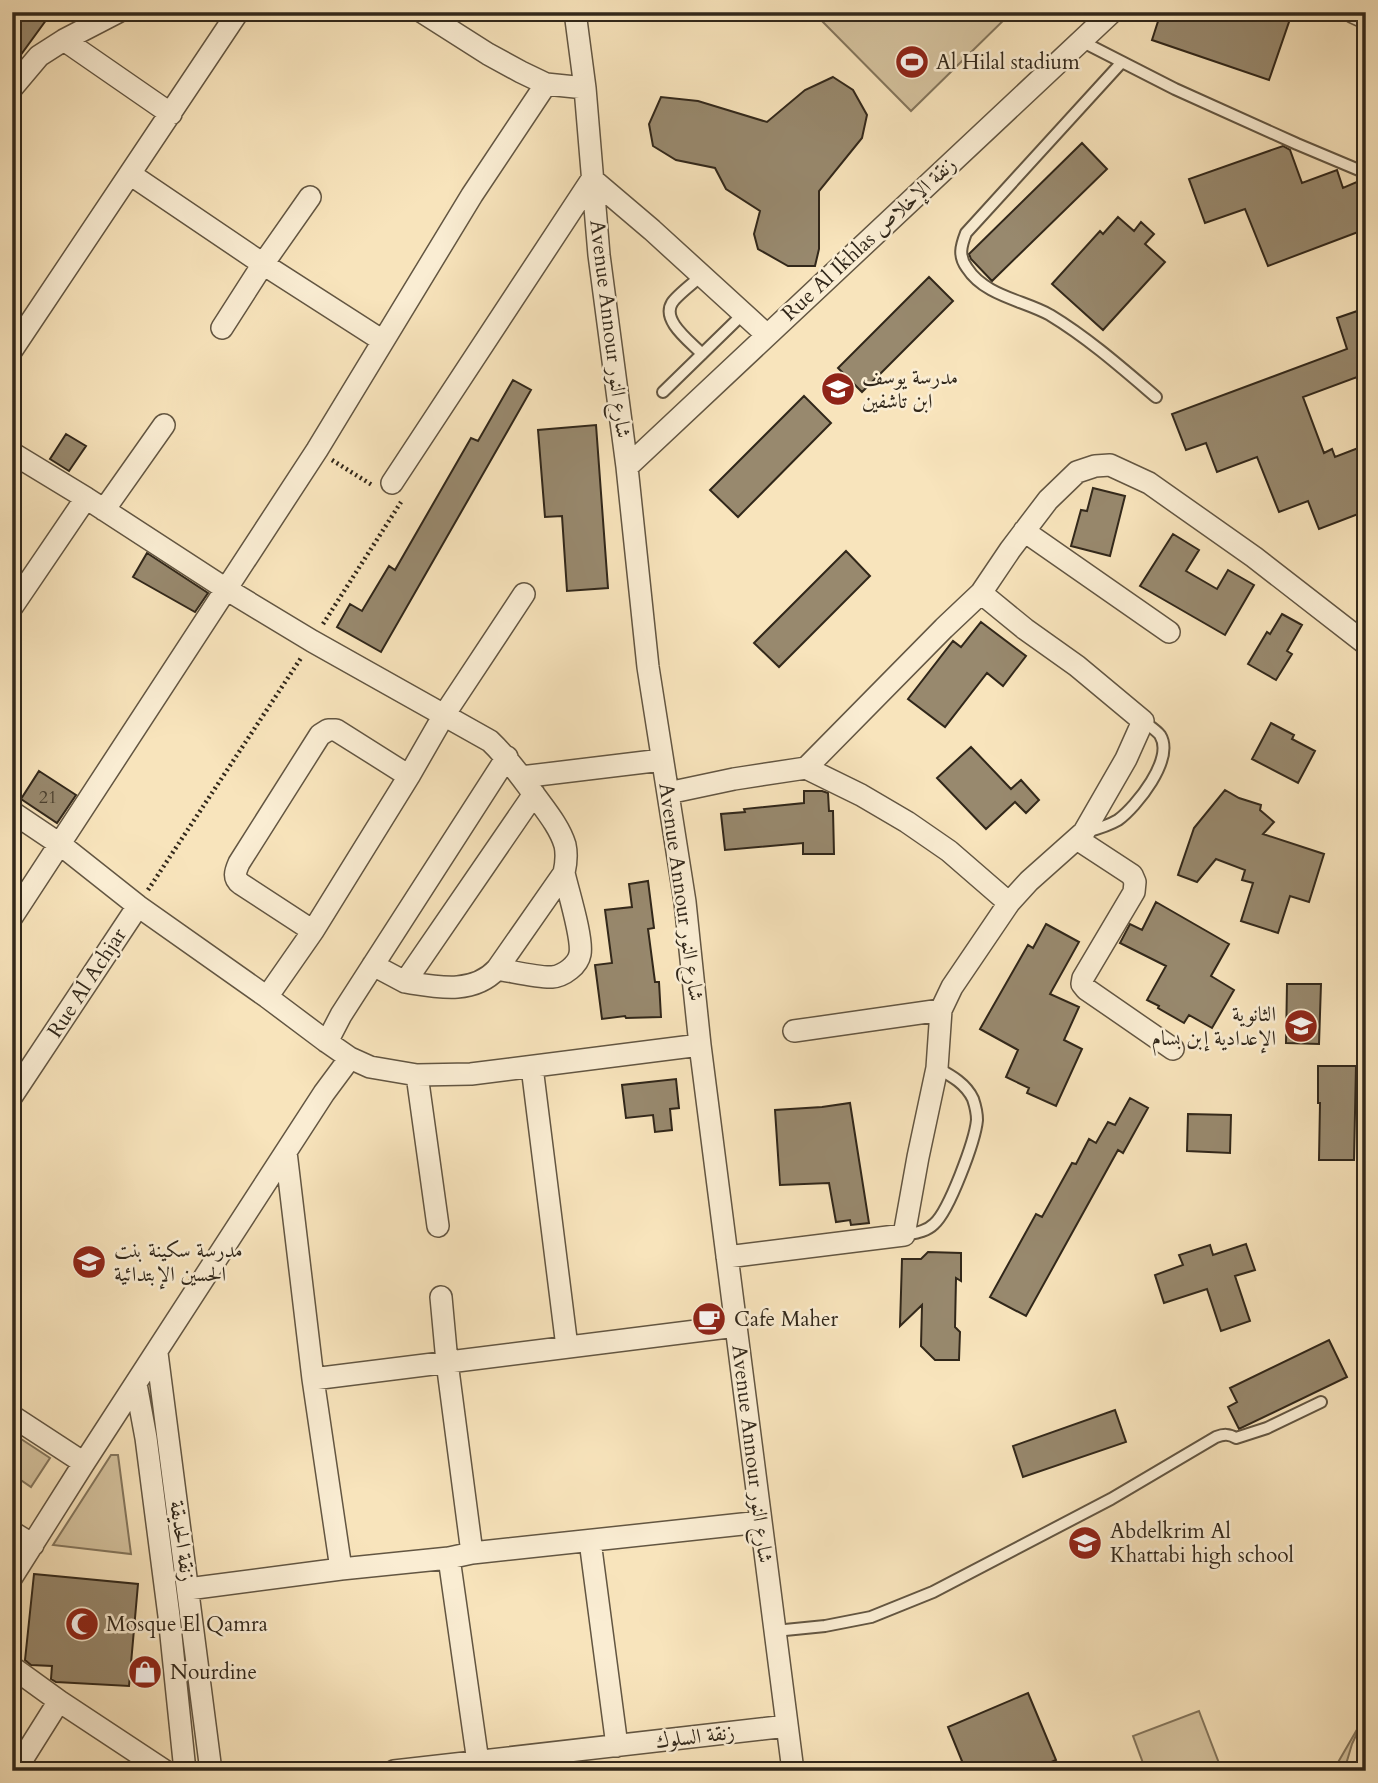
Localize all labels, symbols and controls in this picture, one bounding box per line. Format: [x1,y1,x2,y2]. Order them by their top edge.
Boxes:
sports icon: Al Hilal stadium [893,43,931,81]
place label: Al Hilal stadium [936,48,1080,77]
street label: Rue Al Ikhlas زنقة الإخلاص [775,150,963,328]
street label: Avenue Annour شارع النور [579,218,638,440]
place label: مدرسة يوسف ابن تاشفين [862,363,958,416]
school or university icon: مدرسة يوسف ابن تاشفين [819,370,857,408]
street label: Avenue Annour شارع النور [648,781,711,1003]
house number: 21 [39,785,57,810]
street label: Rue Al Achjar [41,922,134,1044]
place label: الثانوية الإعدادية إبن بسام [1151,1000,1276,1056]
school or university icon: الثانوية الإعدادية إبن بسام [1282,1007,1320,1045]
place label: مدرسة سكينة بنت الحسين الإبتدائية [114,1236,243,1290]
school or university icon: مدرسة سكينة بنت الحسين الإبتدائية [70,1243,108,1281]
cafe icon: Cafe Maher [690,1300,728,1338]
place label: Cafe Maher [734,1305,839,1334]
street label: Avenue Annour شارع النور [721,1343,780,1565]
street label: زنقة الحديقة [162,1499,202,1583]
place label: Abdelkrim Al Khattabi high school [1110,1517,1294,1570]
school or university icon: Abdelkrim Al Khattabi high school [1066,1524,1104,1562]
mosque icon: Mosque El Qamra [63,1605,101,1643]
place label: Mosque El Qamra [106,1610,268,1639]
shop icon: Nourdine [126,1653,164,1691]
place label: Nourdine [170,1658,257,1687]
street label: زنقة السلوك [654,1718,736,1756]

